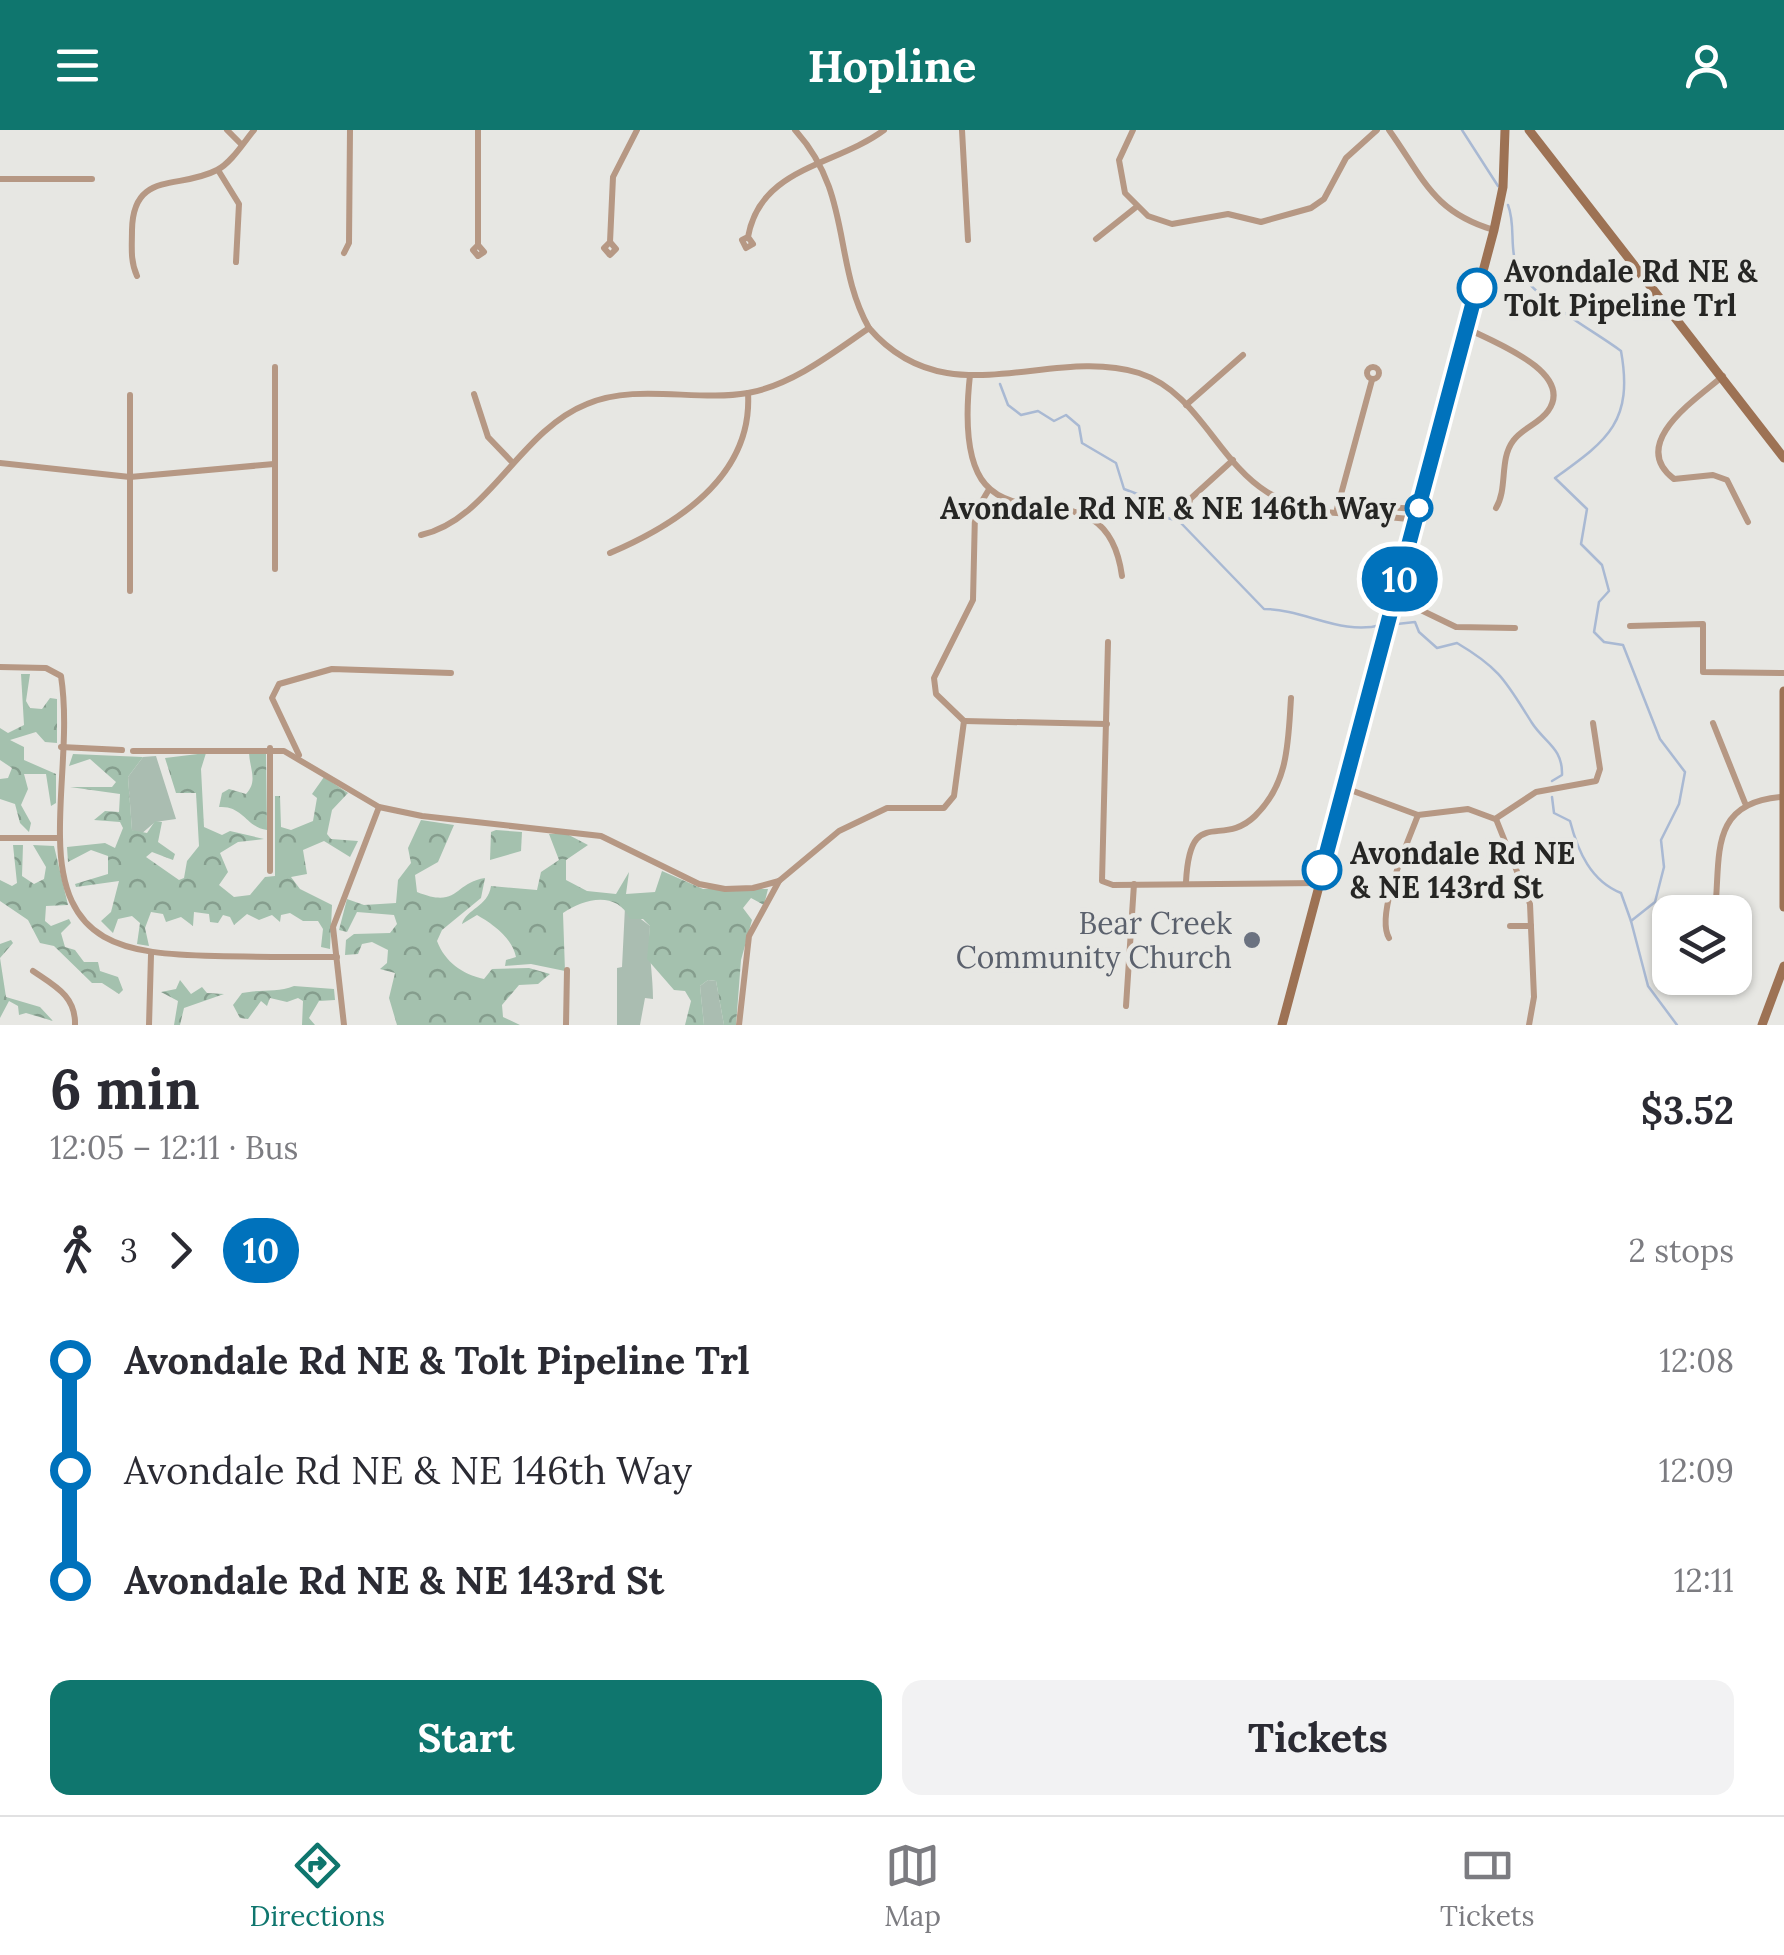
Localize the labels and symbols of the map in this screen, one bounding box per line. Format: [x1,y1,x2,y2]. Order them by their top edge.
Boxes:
place label: Avondale Rd NE & Tolt Pipeline Trl [1504,252,1758,324]
marker: Avondale Rd NE & Tolt Pipeline Trl [1458,269,1496,307]
place label: Avondale Rd NE & NE 146th Way [940,489,1396,528]
marker: Avondale Rd NE & NE 146th Way [1406,495,1432,521]
line badge: 10 [1355,546,1445,612]
place label: Avondale Rd NE & NE 143rd St [1350,834,1575,906]
marker: Avondale Rd NE & NE 143rd St [1303,851,1341,889]
place label: Bear Creek Community Church [956,904,1232,977]
marker: Bear Creek Community Church [1241,929,1263,951]

